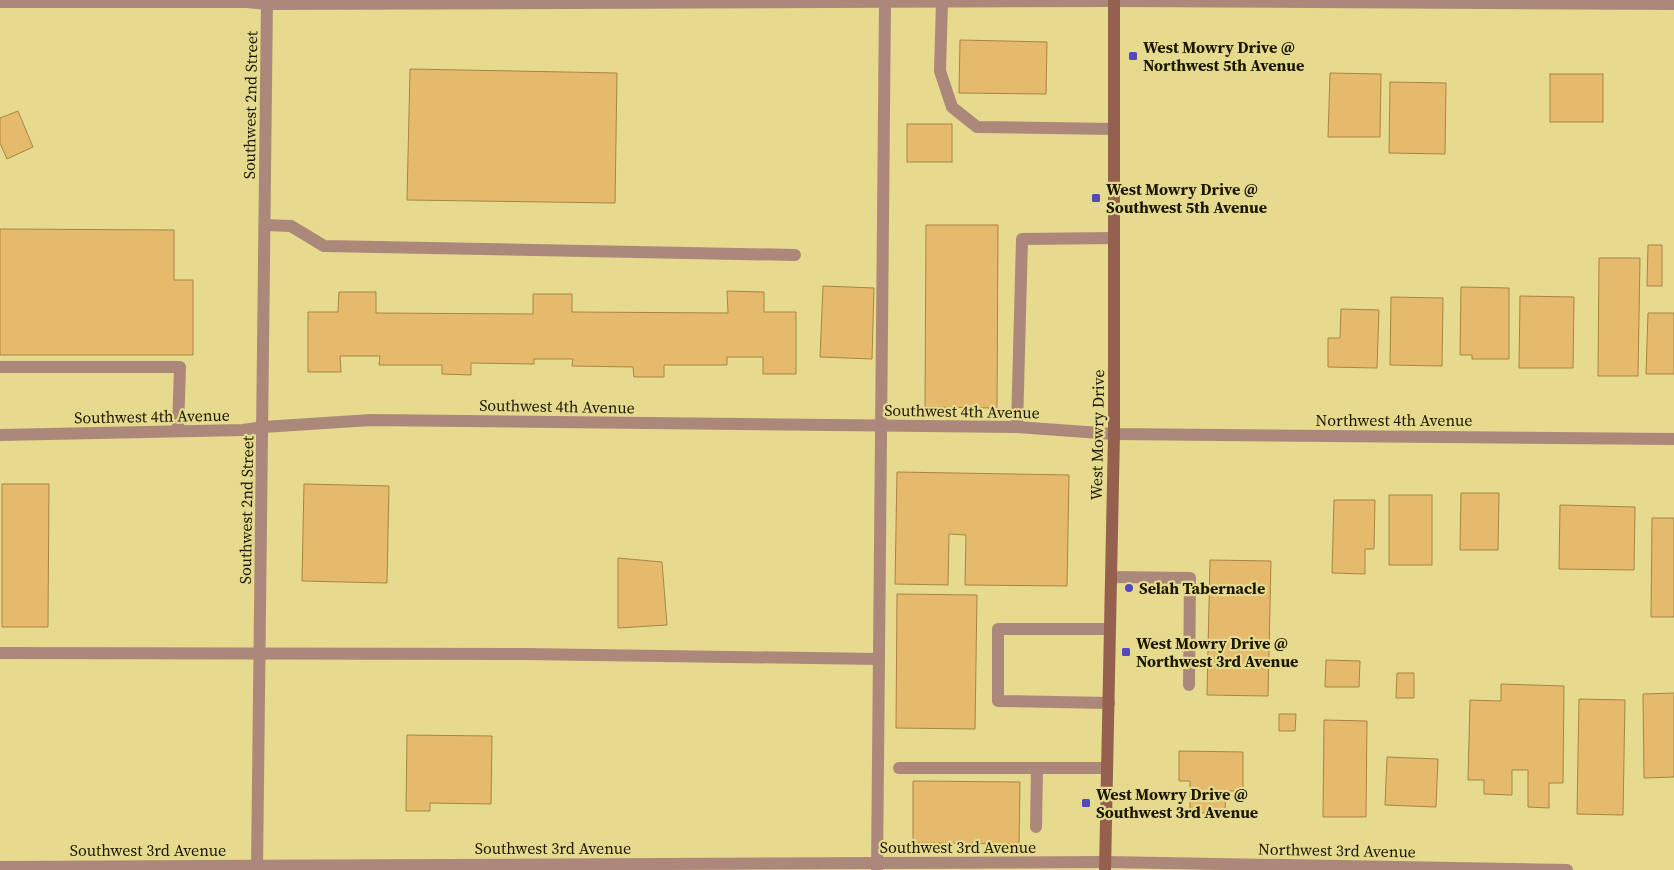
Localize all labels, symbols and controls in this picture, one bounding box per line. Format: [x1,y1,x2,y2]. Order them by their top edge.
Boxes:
street label: Southwest 2nd Street [238,30,262,179]
place label: West Mowry Drive @ Northwest 5th Avenue [1143,36,1304,76]
marker: West Mowry Drive @ Northwest 5th Avenue [1127,50,1139,62]
place label: West Mowry Drive @ Southwest 5th Avenue [1106,178,1267,218]
marker: West Mowry Drive @ Southwest 5th Avenue [1090,192,1102,204]
street label: West Mowry Drive [1085,369,1109,501]
street label: Southwest 4th Avenue [479,394,635,418]
street label: Southwest 4th Avenue [884,399,1040,423]
street label: Southwest 4th Avenue [74,404,230,428]
street label: Northwest 4th Avenue [1316,409,1472,431]
street label: Southwest 2nd Street [234,435,258,584]
place label: Selah Tabernacle [1139,577,1265,599]
marker: Selah Tabernacle [1123,582,1135,594]
place label: West Mowry Drive @ Northwest 3rd Avenue [1136,632,1298,672]
marker: West Mowry Drive @ Northwest 3rd Avenue [1120,646,1132,658]
place label: West Mowry Drive @ Southwest 3rd Avenue [1096,783,1258,823]
marker: West Mowry Drive @ Southwest 3rd Avenue [1080,797,1092,809]
street label: Southwest 3rd Avenue [880,836,1036,858]
street label: Southwest 3rd Avenue [475,837,631,859]
street label: Northwest 3rd Avenue [1258,838,1416,862]
street label: Southwest 3rd Avenue [70,839,226,861]

